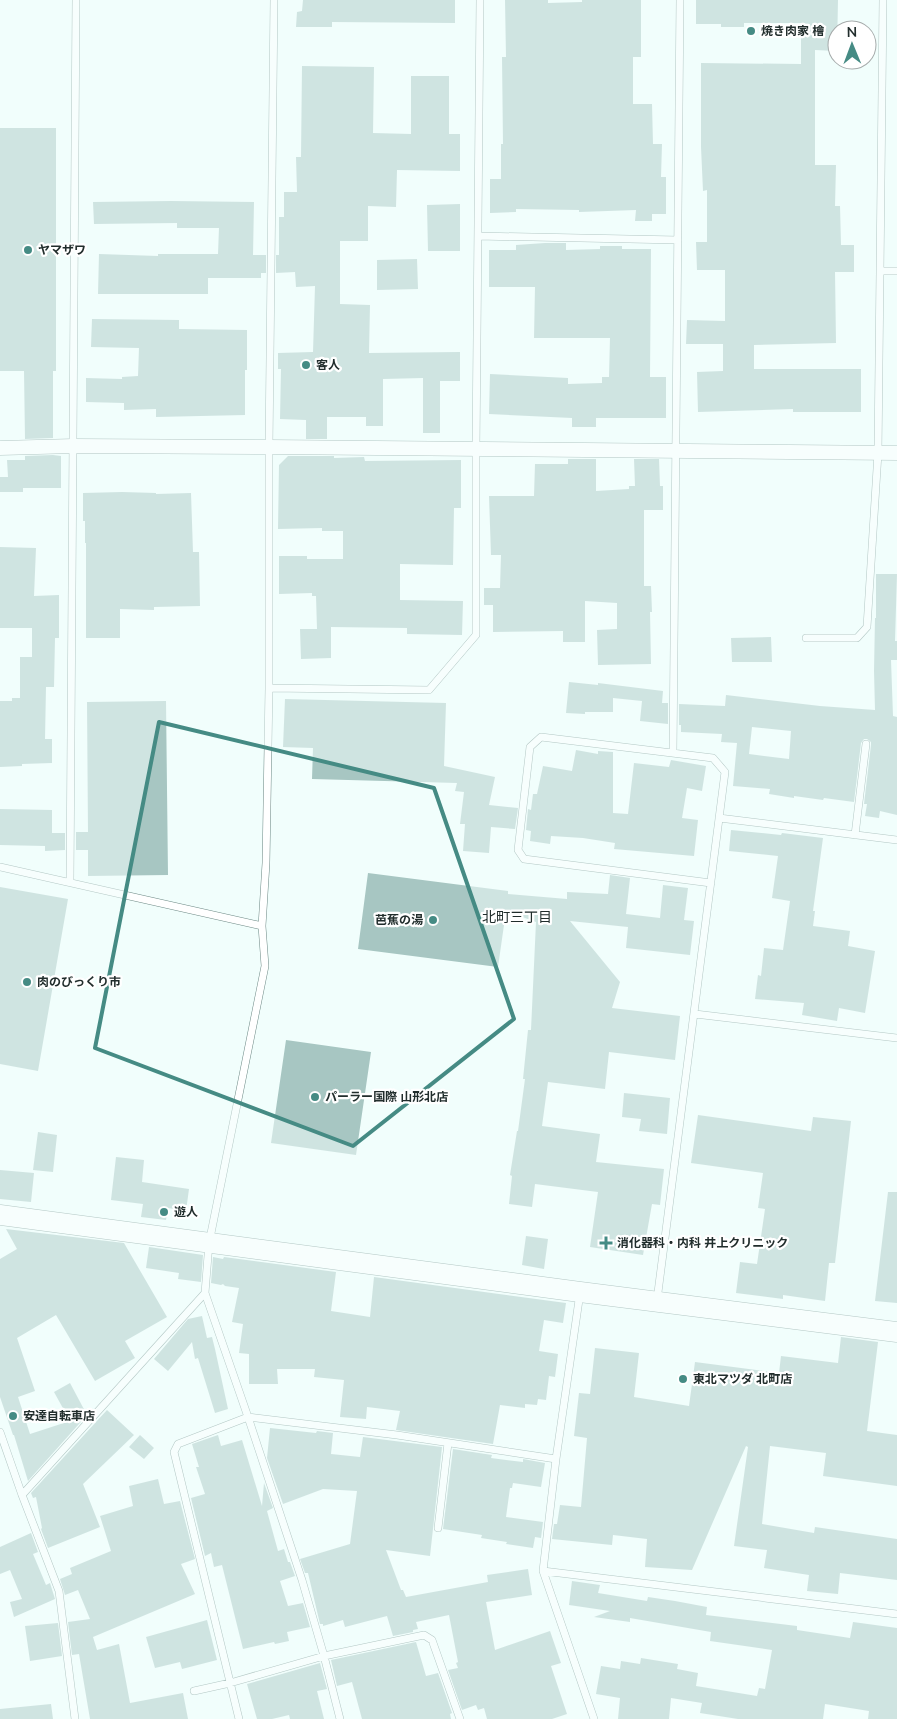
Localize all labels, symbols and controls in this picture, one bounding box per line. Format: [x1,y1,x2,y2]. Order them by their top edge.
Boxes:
north arrow [827,20,877,70]
place label: 焼き肉家 檜 [761,23,824,39]
text: N [846,23,857,42]
marker: 焼き肉家 檜 [745,25,757,37]
place label: ヤマザワ [38,242,86,258]
marker: ヤマザワ [22,244,34,256]
place label: 客人 [316,357,340,373]
marker: 客人 [300,359,312,371]
district label: 北町三丁目 [482,908,552,927]
place label: 芭蕉の湯 [375,912,423,928]
marker: 芭蕉の湯 [427,914,439,926]
place label: 肉のびっくり市 [37,974,121,990]
marker: 肉のびっくり市 [21,976,33,988]
place label: パーラー国際 山形北店 [325,1089,448,1105]
marker: パーラー国際 山形北店 [309,1091,321,1103]
place label: 遊人 [174,1204,198,1220]
marker: 遊人 [158,1206,170,1218]
place label: 消化器科・内科 井上クリニック [617,1235,788,1251]
marker: 消化器科・内科 井上クリニック [599,1236,613,1250]
place label: 東北マツダ 北町店 [693,1371,792,1387]
marker: 東北マツダ 北町店 [677,1373,689,1385]
place label: 安達自転車店 [23,1408,95,1424]
marker: 安達自転車店 [7,1410,19,1422]

